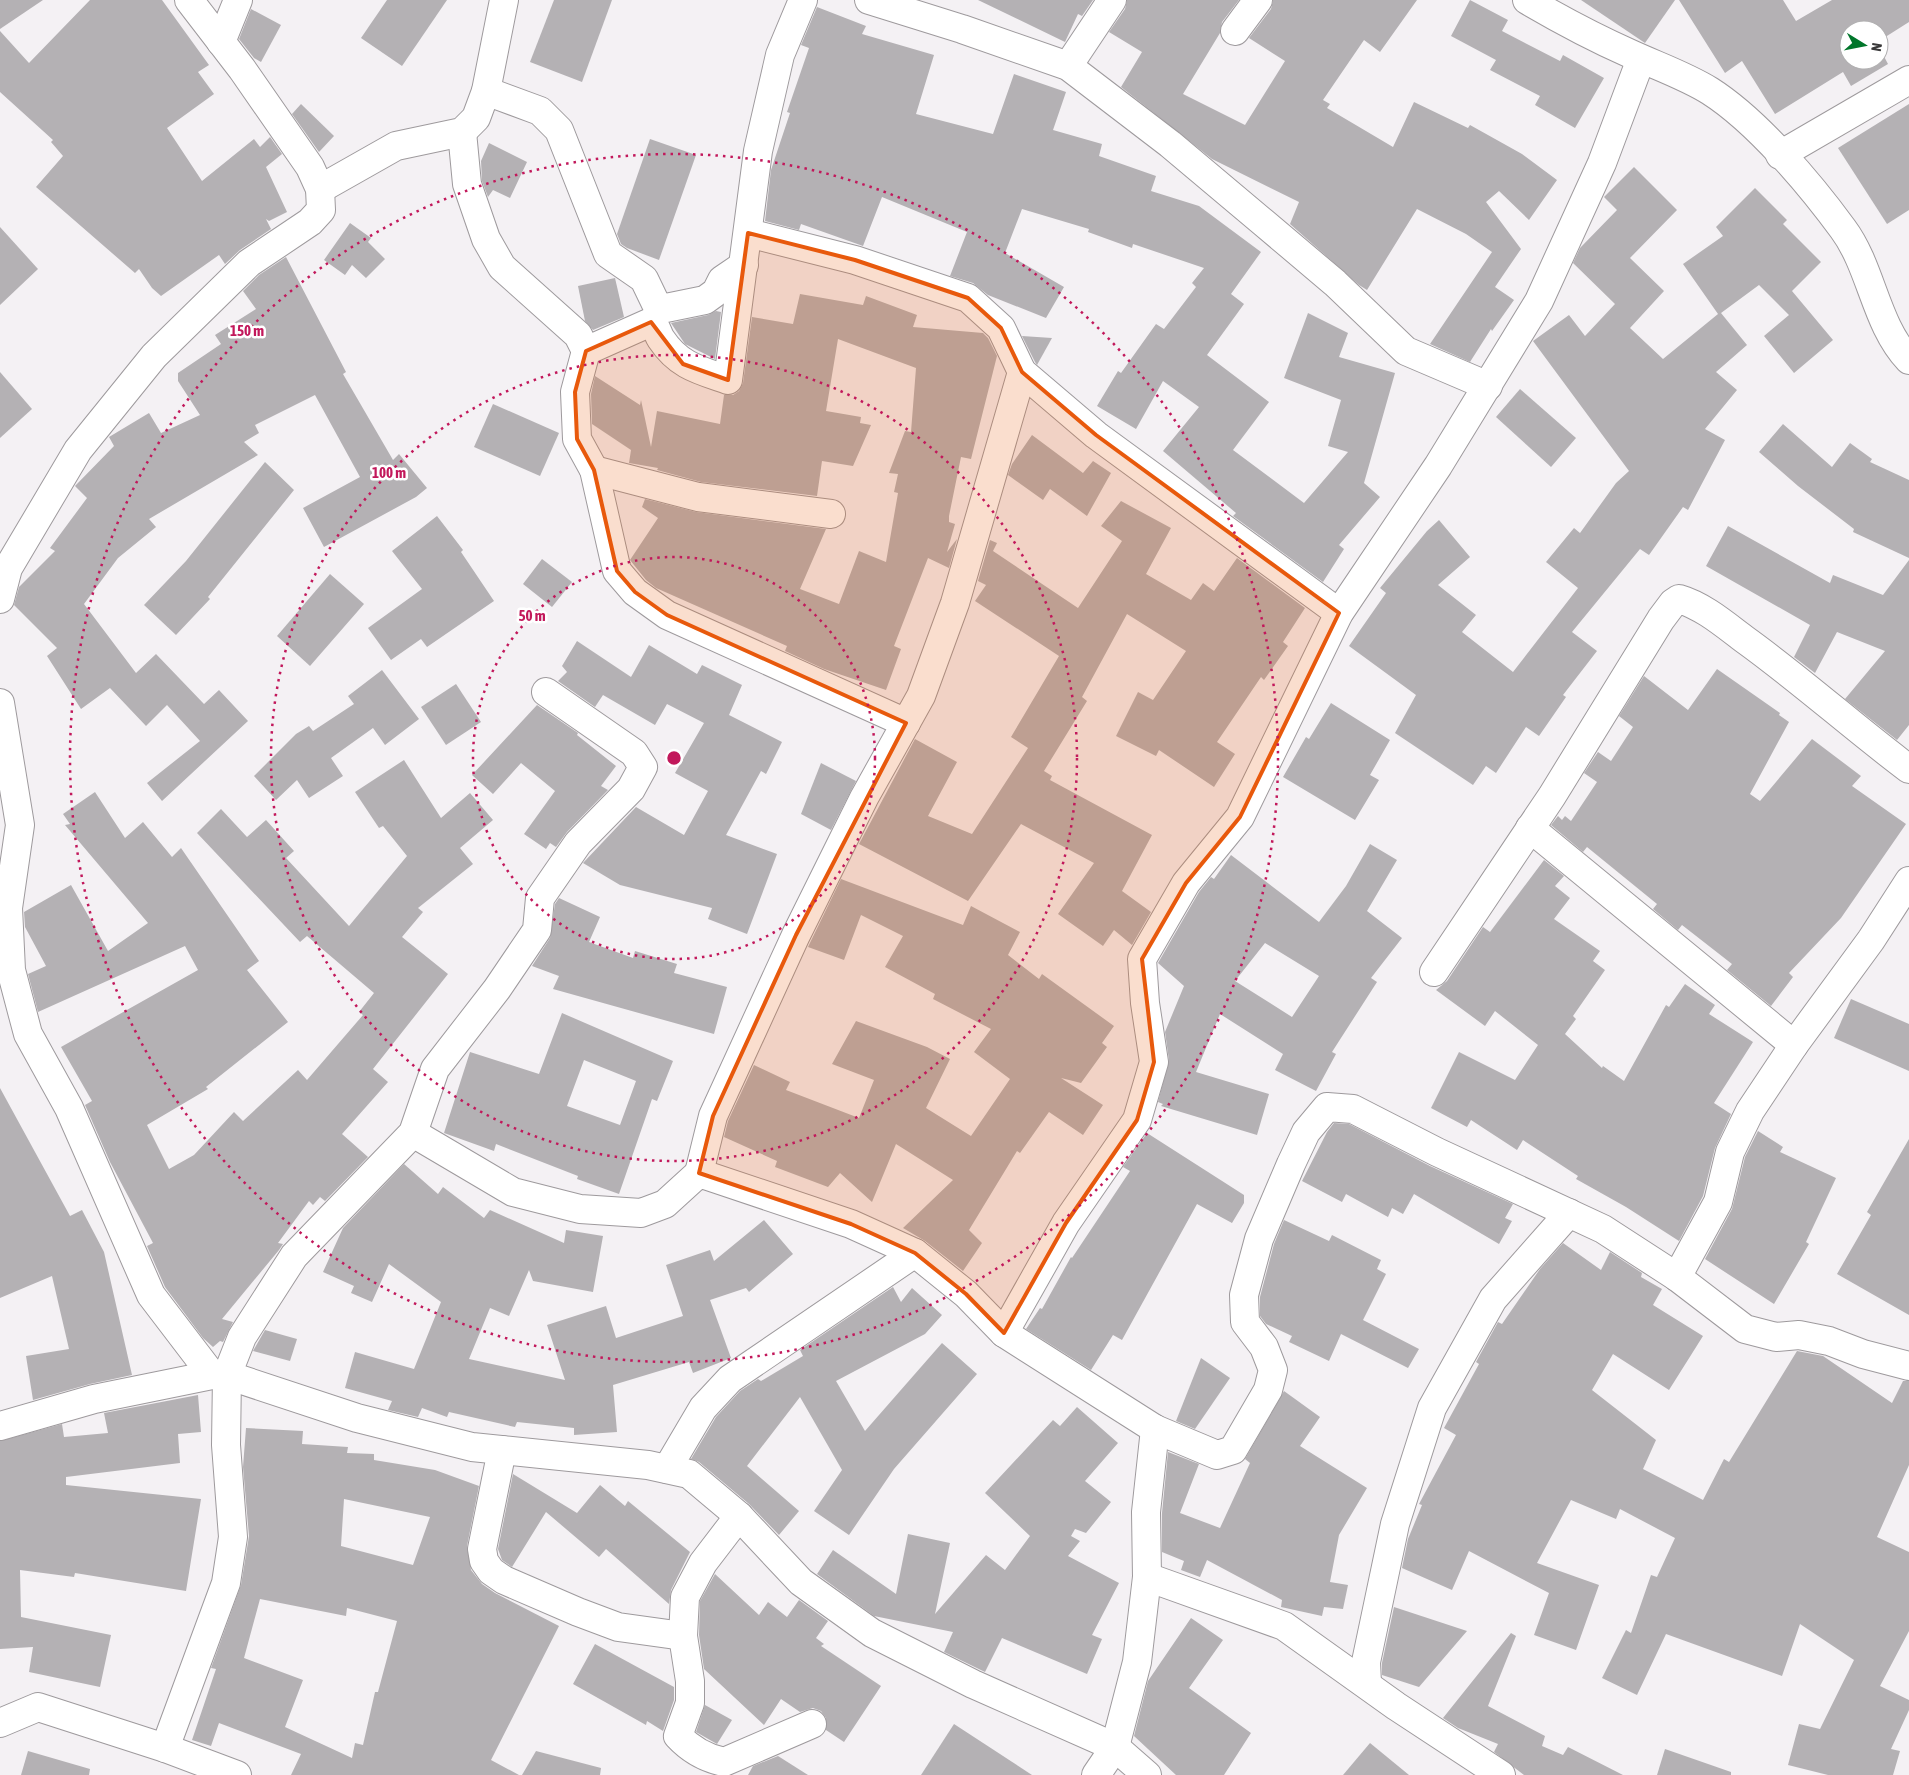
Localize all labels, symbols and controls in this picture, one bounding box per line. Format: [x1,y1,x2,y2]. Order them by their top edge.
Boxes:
north arrow [1839,20,1889,70]
text: N [1868,42,1885,53]
text: 150 m [230,322,264,339]
text: 100 m [372,464,406,481]
text: 50 m [519,607,546,624]
centre of rings [665,749,683,767]

